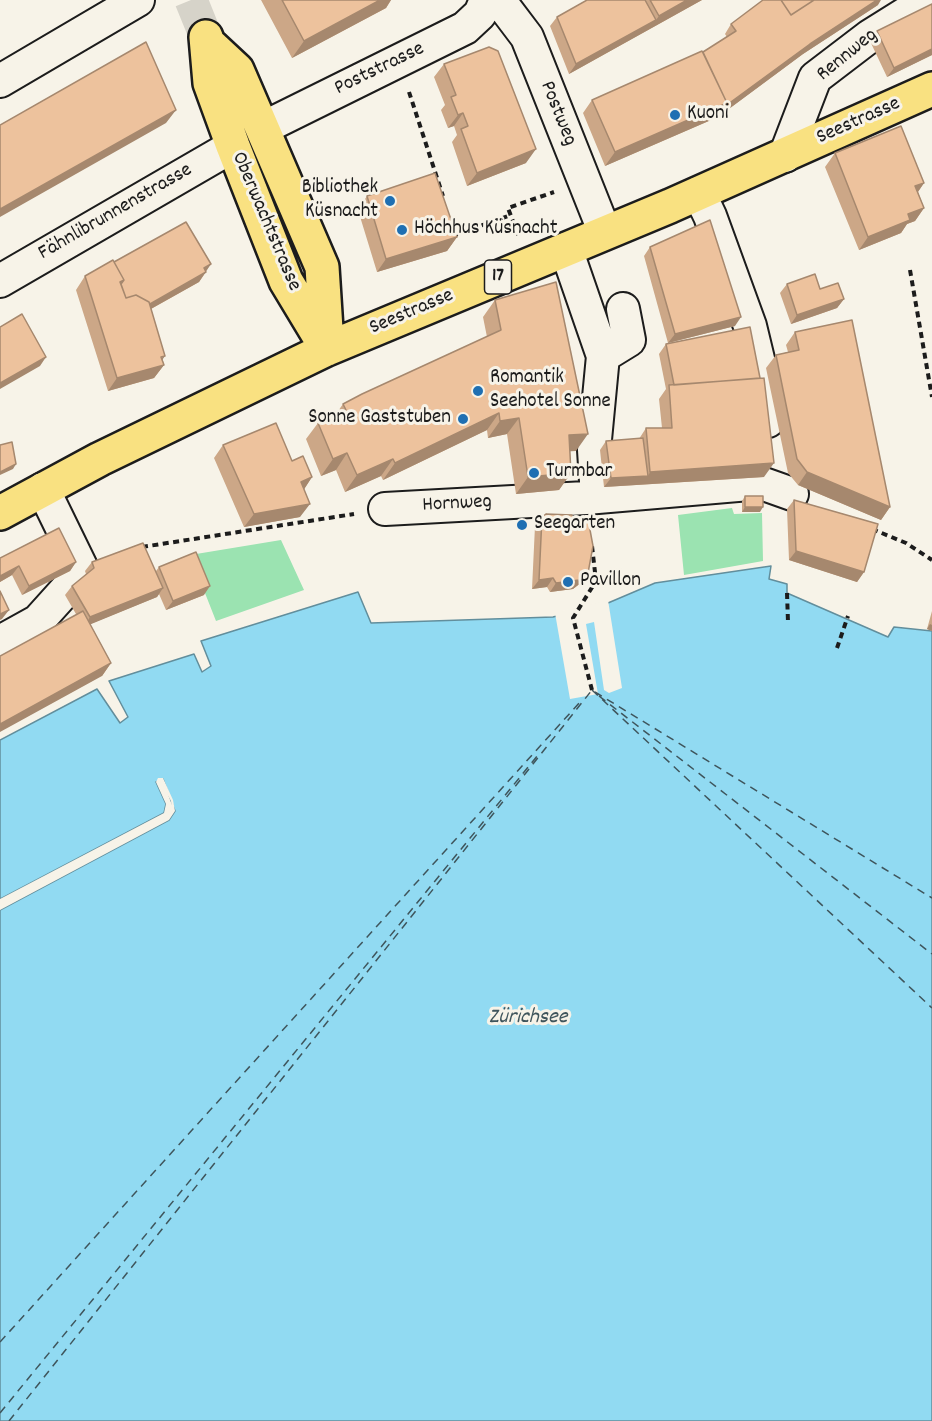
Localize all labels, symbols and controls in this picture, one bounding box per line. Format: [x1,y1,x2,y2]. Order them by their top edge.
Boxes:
street label: Rennweg [813,24,883,88]
street label: Poststrasse [331,37,429,103]
street label: Postweg [533,78,581,150]
street label: Seestrasse [813,92,905,152]
place label: Kuoni [687,102,729,128]
marker: Kuoni [668,108,682,122]
street label: Oberwachtstrasse [224,149,306,295]
street label: Fähnlibrunnenstrasse [35,159,197,267]
place label: Bibliothek Küsnacht [302,176,378,226]
marker: Bibliothek Küsnacht [383,194,397,208]
place label: Höchhus Küsnacht [414,217,557,243]
marker: Höchhus Küsnacht [395,223,409,237]
road number: 17 [484,260,512,294]
street label: Seestrasse [366,284,458,342]
place label: Romantik Seehotel Sonne [490,366,611,416]
marker: Romantik Seehotel Sonne [471,384,485,398]
place label: Sonne Gaststuben [308,406,451,432]
marker: Sonne Gaststuben [456,412,470,426]
place label: Turmbar [546,460,612,486]
marker: Turmbar [527,466,541,480]
street label: Hornweg [422,491,492,519]
place label: Seegarten [534,512,615,538]
marker: Seegarten [515,518,529,532]
place label: Pavillon [580,569,641,595]
marker: Pavillon [561,575,575,589]
water label: Zürichsee [489,1006,567,1032]

